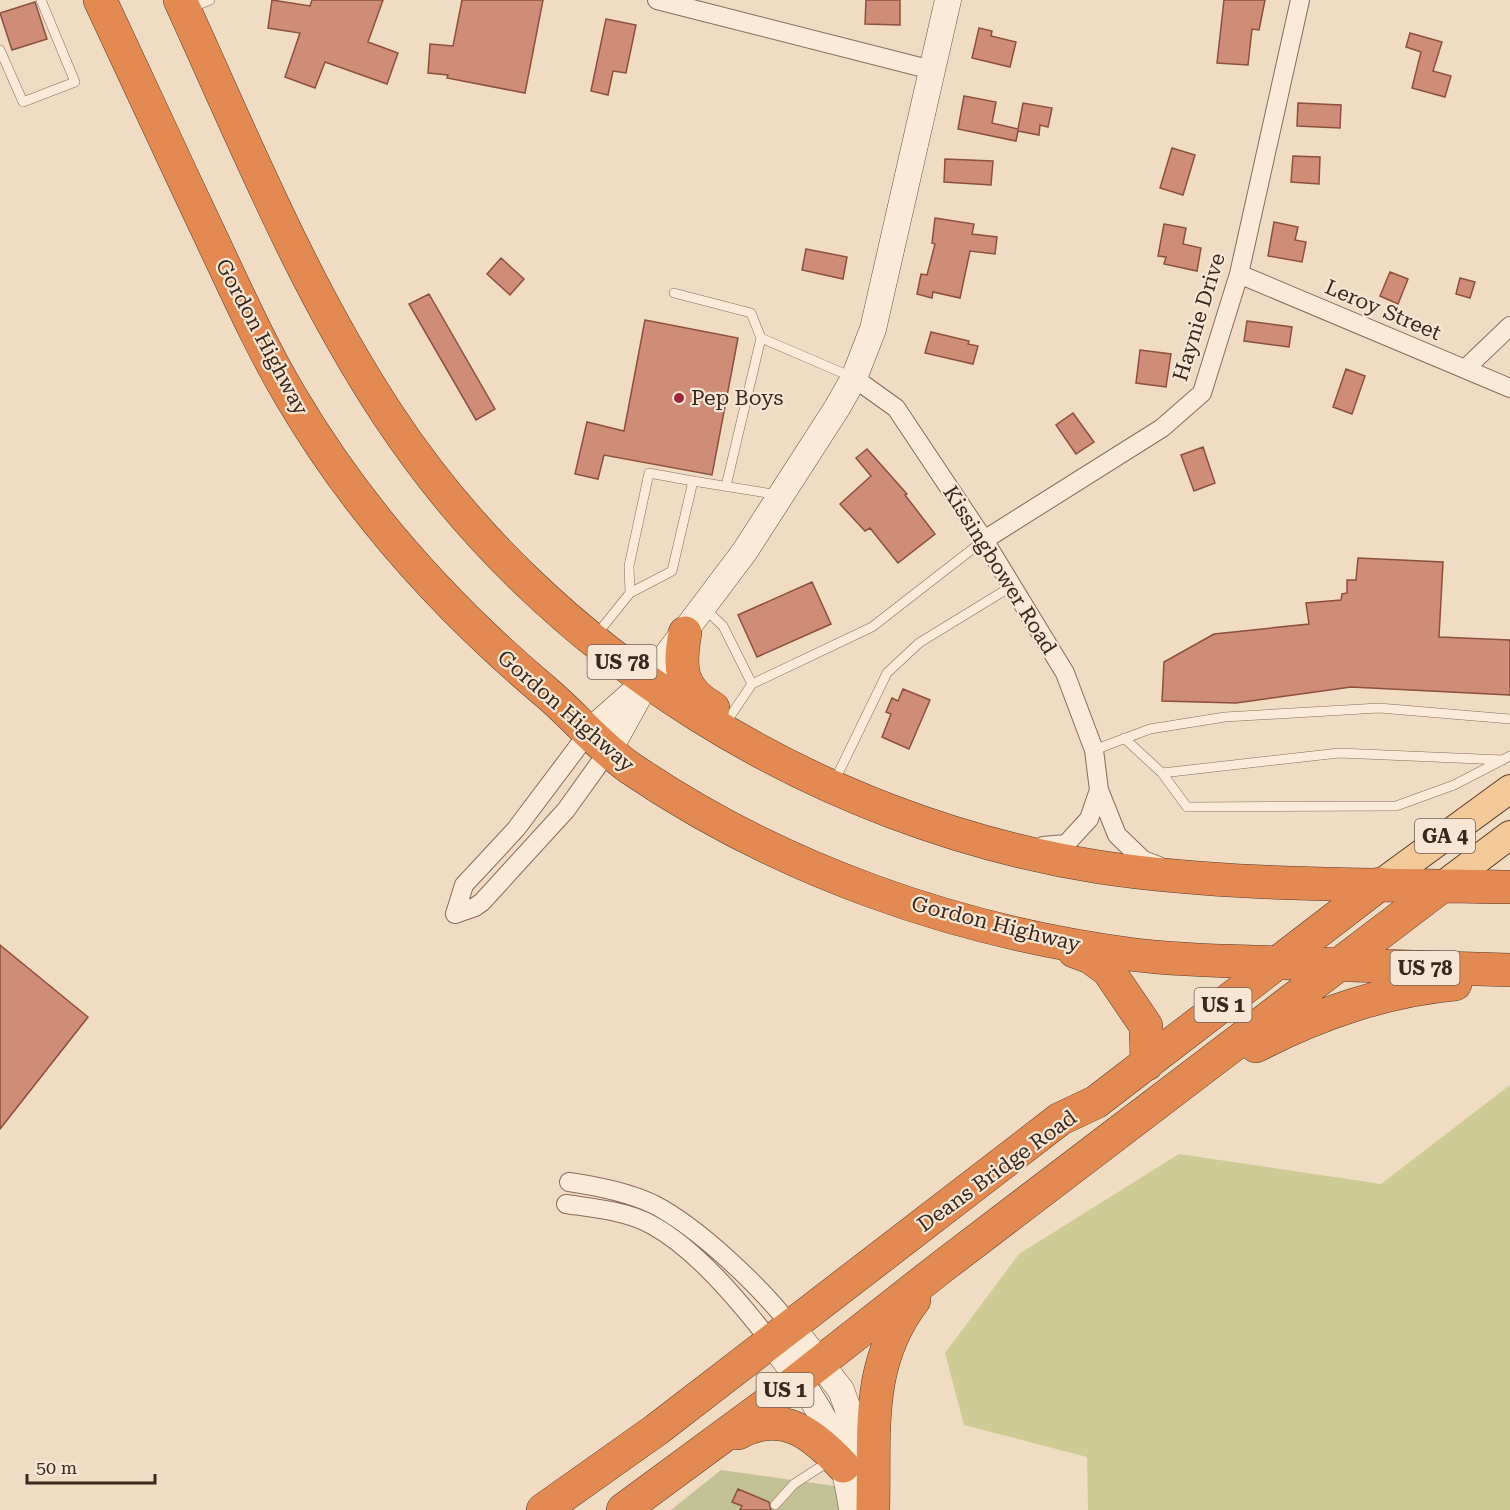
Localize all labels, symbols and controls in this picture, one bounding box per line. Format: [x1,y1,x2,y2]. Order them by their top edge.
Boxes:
street label: Haynie Drive [1168,250,1230,384]
street label: Gordon Highway [211,255,313,420]
street label: Leroy Street [1321,275,1445,345]
place label: Pep Boys [691,386,783,410]
marker: Pep Boys [672,391,686,405]
street label: Kissingbower Road [938,481,1062,659]
street label: Gordon Highway [493,645,640,777]
road number: US 78 [588,645,656,679]
road number: GA 4 [1415,819,1475,853]
street label: Gordon Highway [909,891,1083,957]
road number: US 78 [1390,951,1460,985]
road number: US 1 [1194,988,1252,1022]
street label: Deans Bridge Road [913,1105,1082,1237]
road number: US 1 [756,1373,814,1407]
scale bar [27,1447,154,1485]
text: 50 m [36,1457,77,1478]

